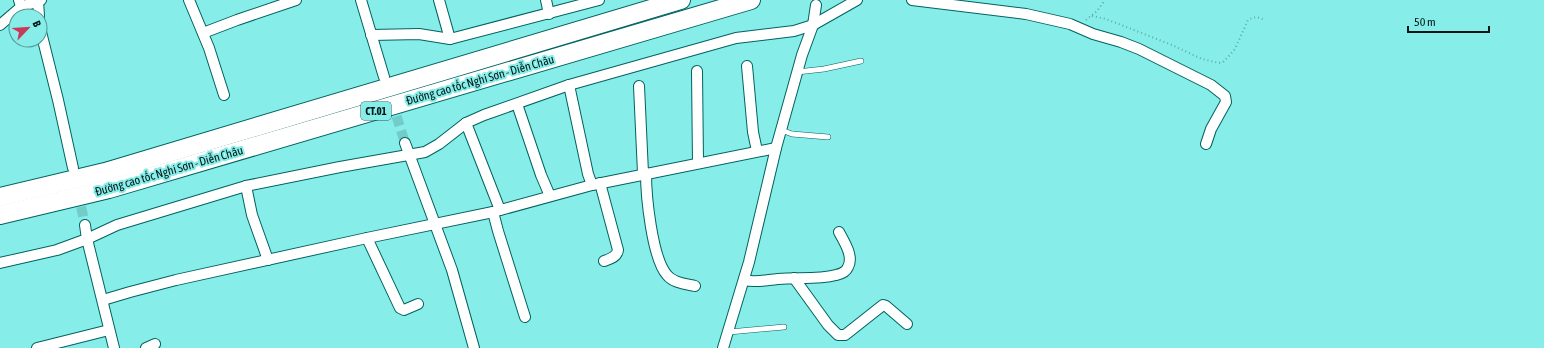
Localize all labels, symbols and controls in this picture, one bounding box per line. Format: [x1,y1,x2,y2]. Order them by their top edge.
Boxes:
north arrow [8,8,48,48]
scale bar [1408,8,1489,34]
text: 50 m [1414,15,1436,29]
text: B [31,19,44,29]
street label: Đường cao tốc Nghi Sơn - Diễn Châu [404,52,556,108]
road number: CT.01 [361,102,391,120]
street label: Đường cao tốc Nghi Sơn - Diễn Châu [93,143,245,199]

